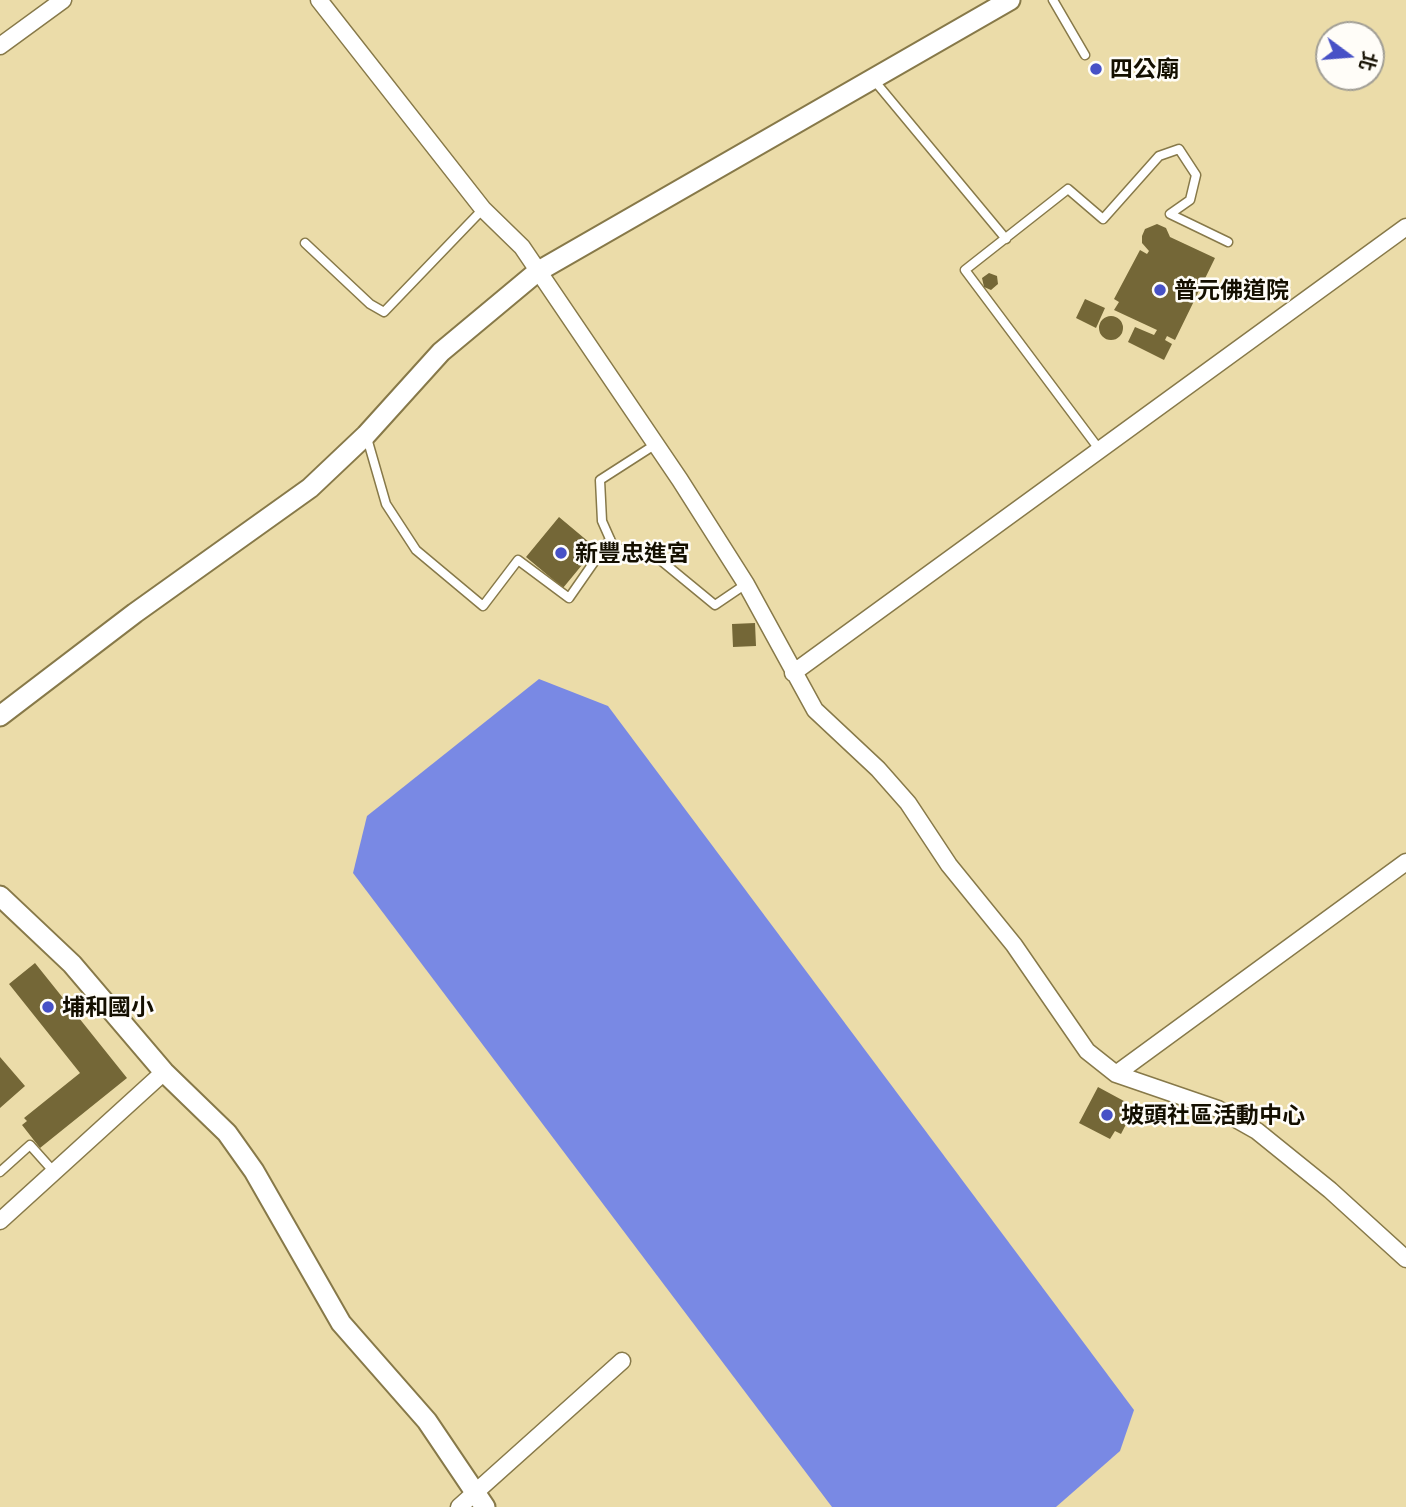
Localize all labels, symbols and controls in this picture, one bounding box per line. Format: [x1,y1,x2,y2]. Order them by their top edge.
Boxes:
north arrow [1315,21,1385,91]
text: 北 [1355,49,1382,74]
place label: 四公廟 [1110,55,1179,83]
marker: 四公廟 [1088,61,1104,77]
place label: 普元佛道院 [1174,276,1289,304]
marker: 普元佛道院 [1152,282,1168,298]
place label: 新豐忠進宮 [575,539,690,567]
marker: 新豐忠進宮 [553,545,569,561]
place label: 埔和國小 [62,993,154,1021]
marker: 埔和國小 [40,999,56,1015]
place label: 坡頭社區活動中心 [1121,1101,1305,1129]
marker: 坡頭社區活動中心 [1099,1107,1115,1123]

